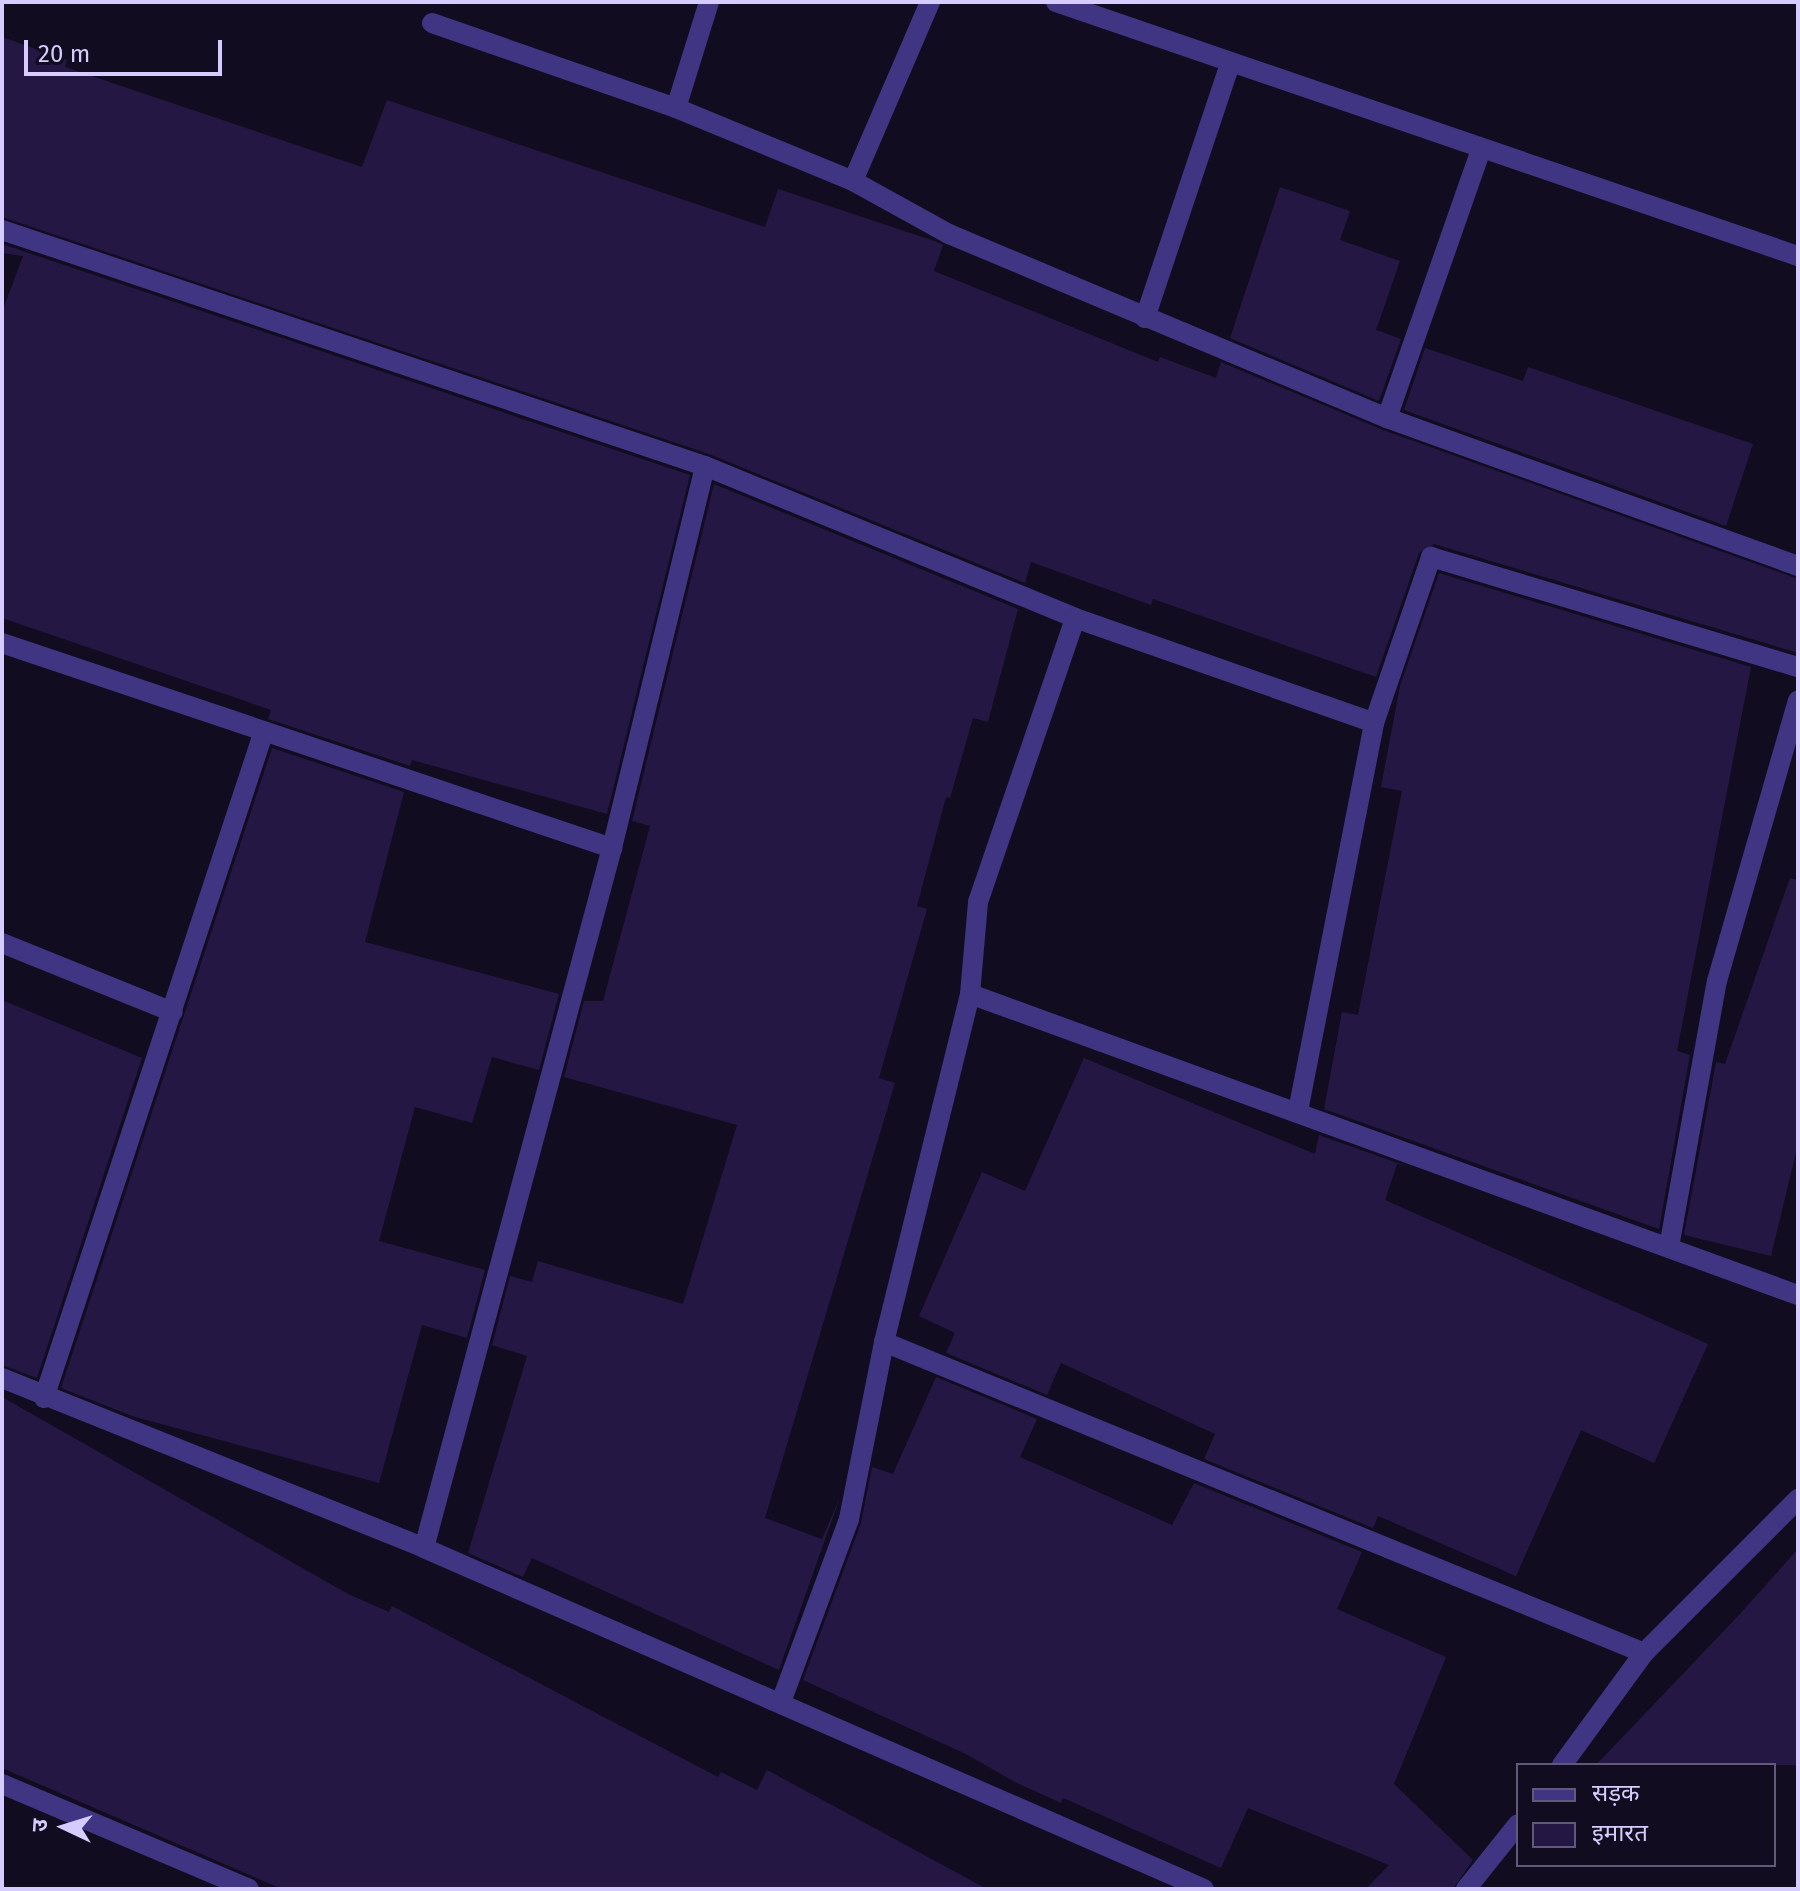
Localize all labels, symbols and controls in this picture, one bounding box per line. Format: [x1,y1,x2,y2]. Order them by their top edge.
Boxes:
scale bar [28,24,226,74]
text: 20 m [38,40,90,68]
legend [1516,1763,1776,1867]
text: सड़क [1592,1779,1640,1807]
north arrow [24,1787,104,1867]
text: उ [26,1818,53,1833]
text: इमारत [1592,1819,1648,1847]

